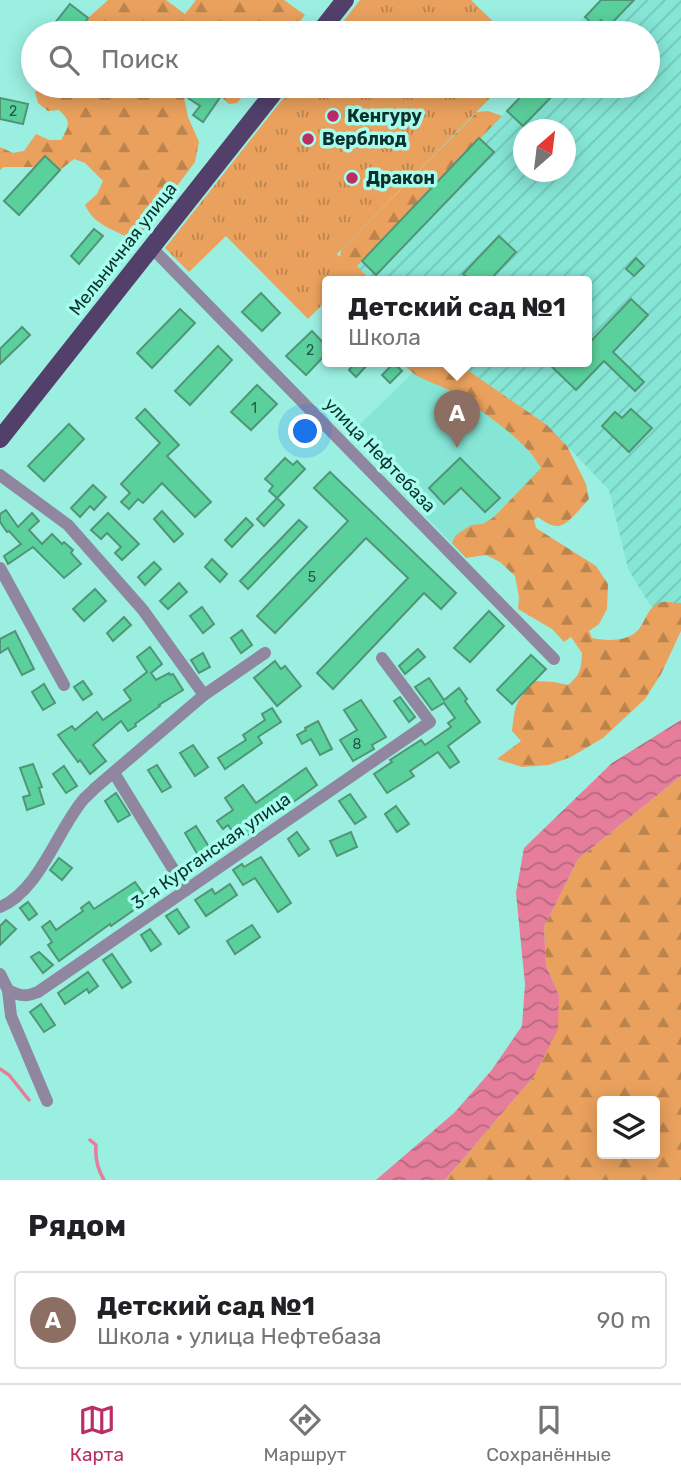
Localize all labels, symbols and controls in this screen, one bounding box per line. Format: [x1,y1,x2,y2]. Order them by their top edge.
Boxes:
search box [21,21,660,98]
icon: search [45,41,83,79]
text: Поиск [101,44,179,75]
house number: 2 [9,103,17,120]
place label: Кенгуру [347,105,422,127]
marker: Кенгуру [325,108,341,124]
north arrow [513,119,576,182]
place label: Верблюд [322,128,407,150]
marker: Верблюд [300,131,316,147]
place label: Дракон [366,167,435,189]
marker: Дракон [344,170,360,186]
street label: Мельничная улица [64,178,182,320]
popup [322,276,592,367]
text: Детский сад №1 [348,292,566,323]
text: Школа [348,323,421,351]
house number: 2 [306,342,314,359]
pin: A [434,390,480,448]
street label: улица Нефтебаза [320,393,440,517]
house number: 1 [251,400,257,417]
your location [288,414,322,448]
house number: 5 [308,569,316,586]
house number: 8 [353,736,362,753]
street label: 3-я Курганская улица [127,788,295,914]
map controls [597,1096,660,1159]
button: layers [597,1096,660,1159]
text: Рядом [28,1208,126,1244]
text: Детский сад №1 [97,1291,315,1322]
text: A [45,1306,61,1334]
text: 90 m [597,1306,651,1334]
text: Школа · улица Нефтебаза [97,1322,381,1350]
tab: Карта [70,1401,124,1466]
tab: Маршрут [264,1401,347,1466]
tab: Сохранённые [486,1401,611,1466]

